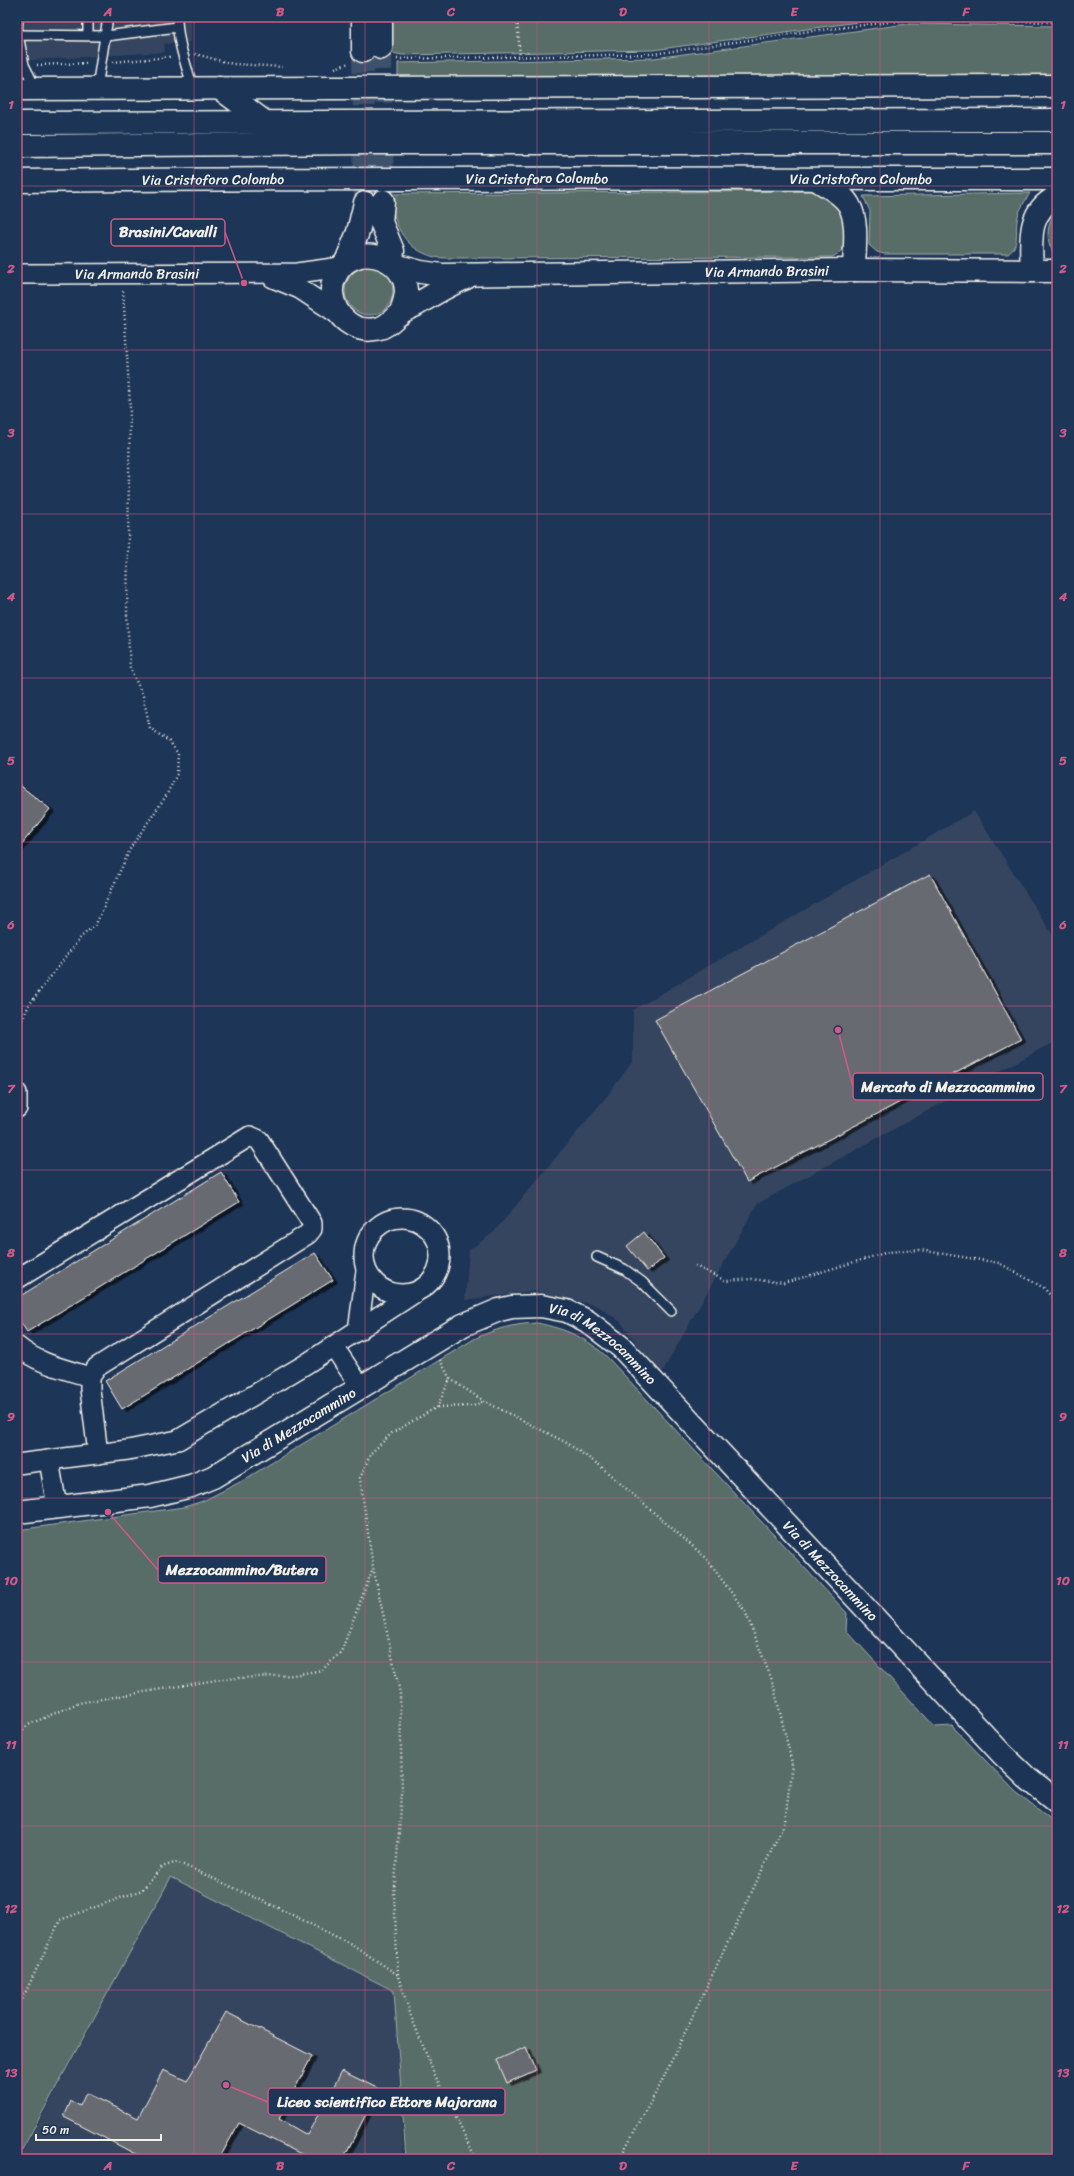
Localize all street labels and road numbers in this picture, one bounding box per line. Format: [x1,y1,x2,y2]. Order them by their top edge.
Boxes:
street label: Via Cristoforo Colombo [142,166,284,192]
street label: Via Cristoforo Colombo [466,166,608,191]
street label: Via Cristoforo Colombo [790,166,932,191]
street label: Via Armando Brasini [705,258,830,284]
street label: Via Armando Brasini [75,261,200,286]
street label: Via di Mezzocammino [547,1295,663,1391]
street label: Via di Mezzocammino [236,1380,361,1470]
street label: Via di Mezzocammino [777,1514,884,1627]

